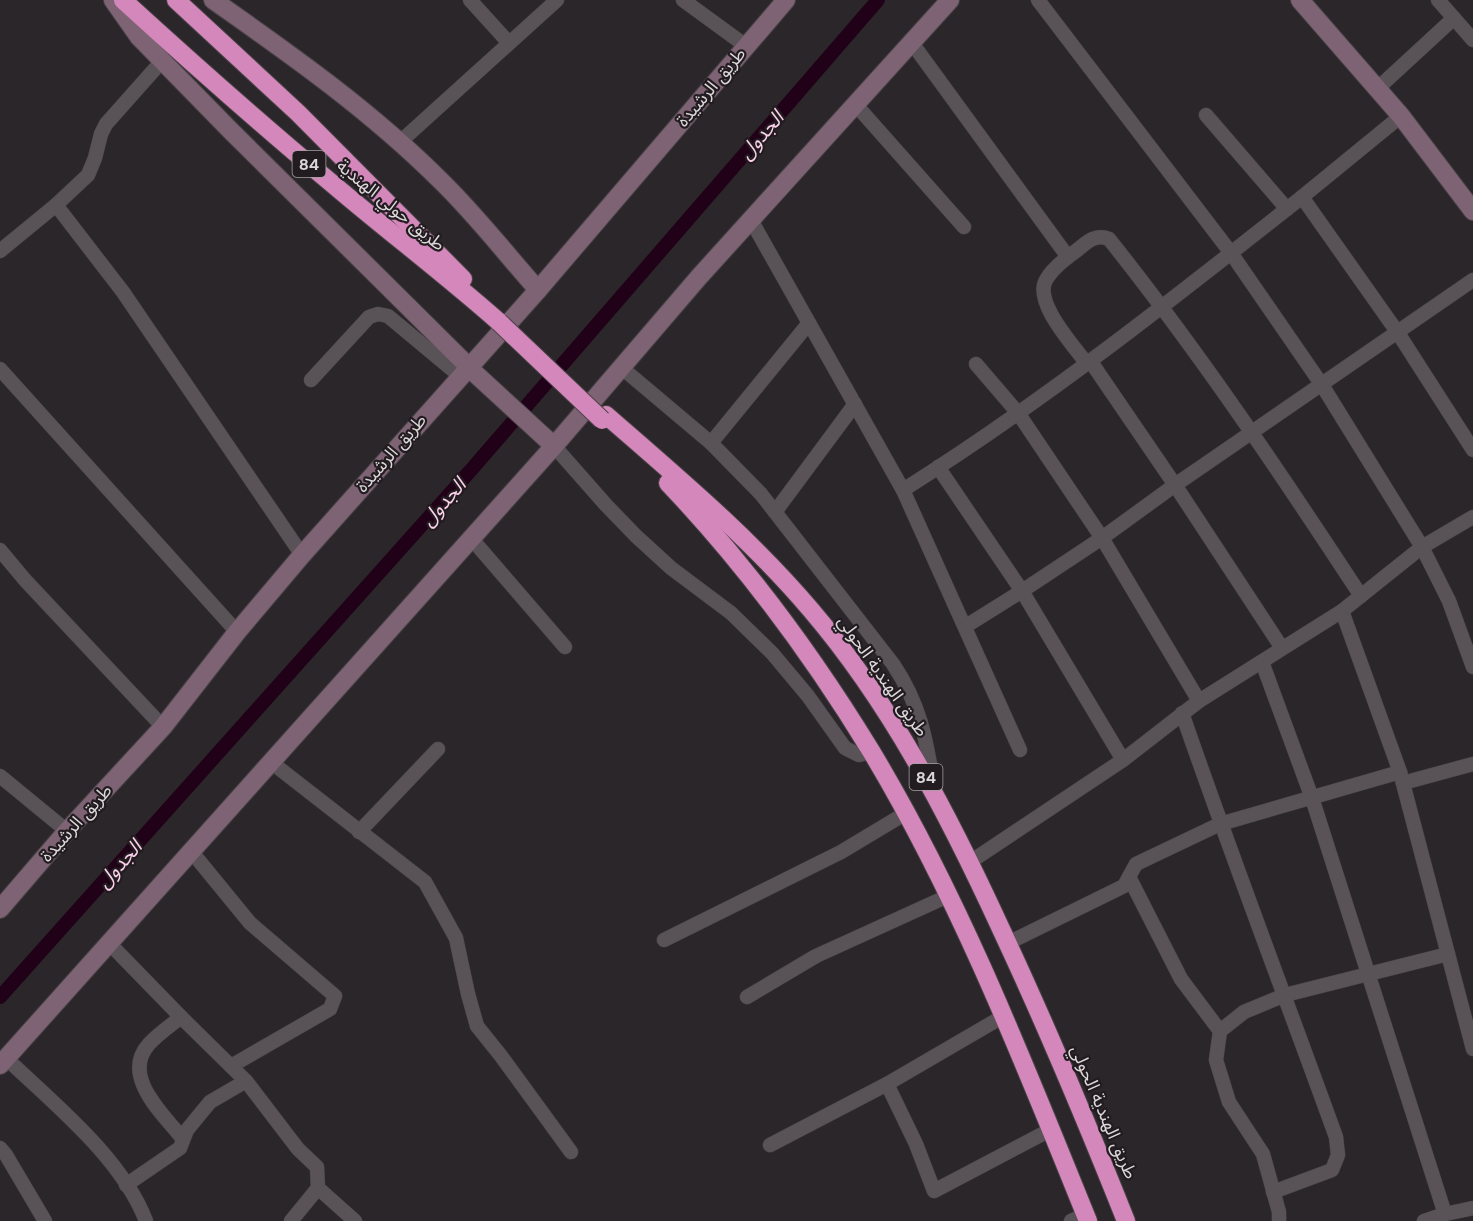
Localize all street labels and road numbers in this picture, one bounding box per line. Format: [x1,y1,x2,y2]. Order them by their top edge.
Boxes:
street label: طريق الرشيدة [671,42,751,132]
road number: 84 [292,151,326,177]
street label: طريق حولي الهندية [331,154,450,257]
street label: طريق الرشيدة [350,409,432,497]
street label: طريق الهندية الحولي [831,611,934,742]
road number: 84 [910,764,942,790]
street label: طريق الرشيدة [35,779,117,867]
street label: طريق الهندية الحولي [1064,1041,1143,1183]

